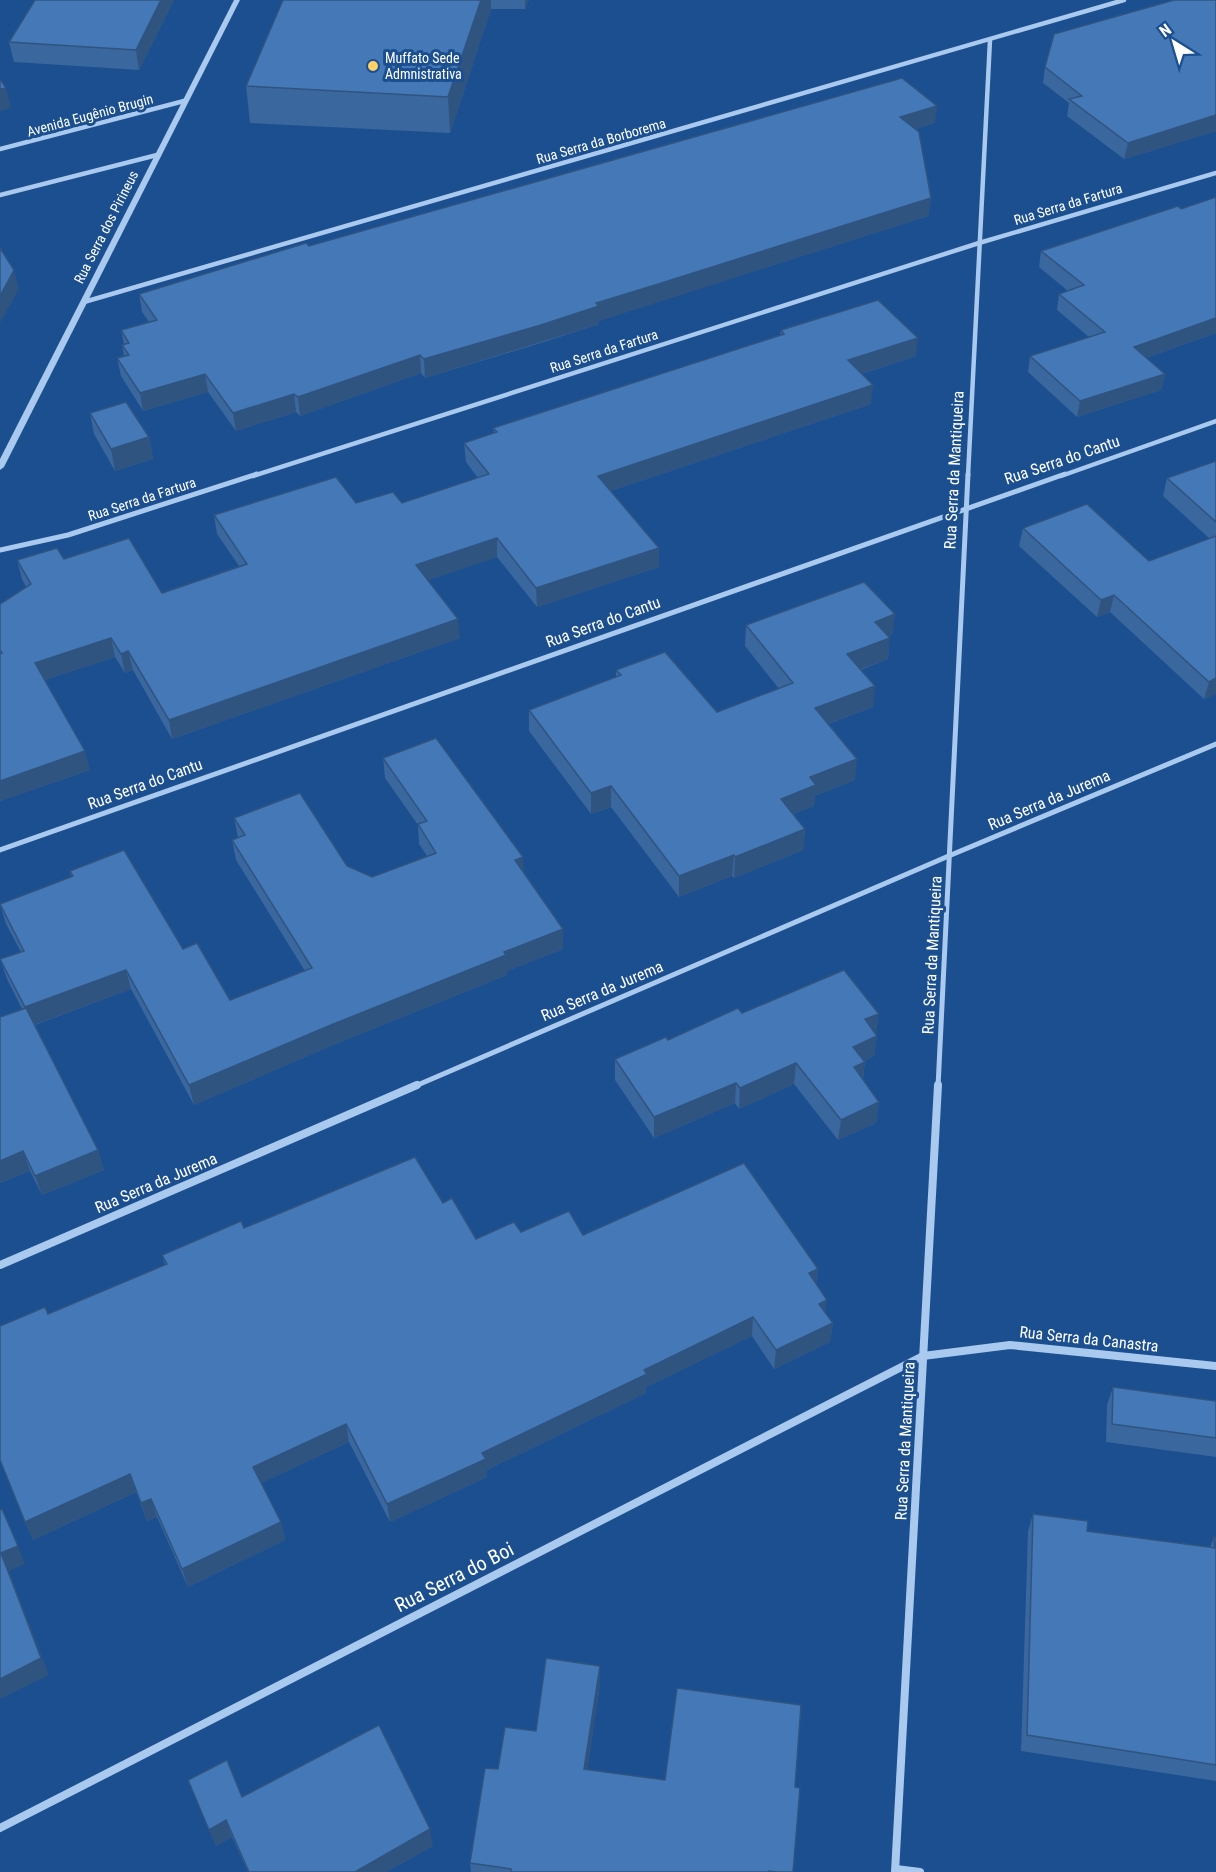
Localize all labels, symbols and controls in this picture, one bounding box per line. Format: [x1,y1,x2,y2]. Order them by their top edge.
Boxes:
north arrow [1144,12,1204,72]
text: N [1156,20,1175,41]
place label: Muffato Sede Admnistrativa [385,50,462,82]
marker: Muffato Sede Admnistrativa [366,59,380,73]
street label: Avenida Eugênio Brugin [25,90,155,140]
street label: Rua Serra da Borborema [534,115,668,167]
street label: Rua Serra dos Pirineus [71,168,141,286]
street label: Rua Serra da Fartura [1012,180,1124,228]
street label: Rua Serra da Fartura [548,326,660,376]
street label: Rua Serra da Mantiqueira [940,390,968,550]
street label: Rua Serra do Cantu [1002,431,1122,489]
street label: Rua Serra da Fartura [86,474,198,524]
street label: Rua Serra do Cantu [543,592,663,652]
street label: Rua Serra do Cantu [85,754,205,814]
street label: Rua Serra da Jurema [985,766,1113,834]
street label: Rua Serra da Mantiqueira [918,875,946,1035]
street label: Rua Serra da Jurema [538,957,666,1025]
street label: Rua Serra da Jurema [92,1149,220,1217]
street label: Rua Serra da Canastra [1018,1322,1160,1356]
street label: Rua Serra da Mantiqueira [891,1361,919,1521]
street label: Rua Serra do Boi [391,1537,517,1617]

